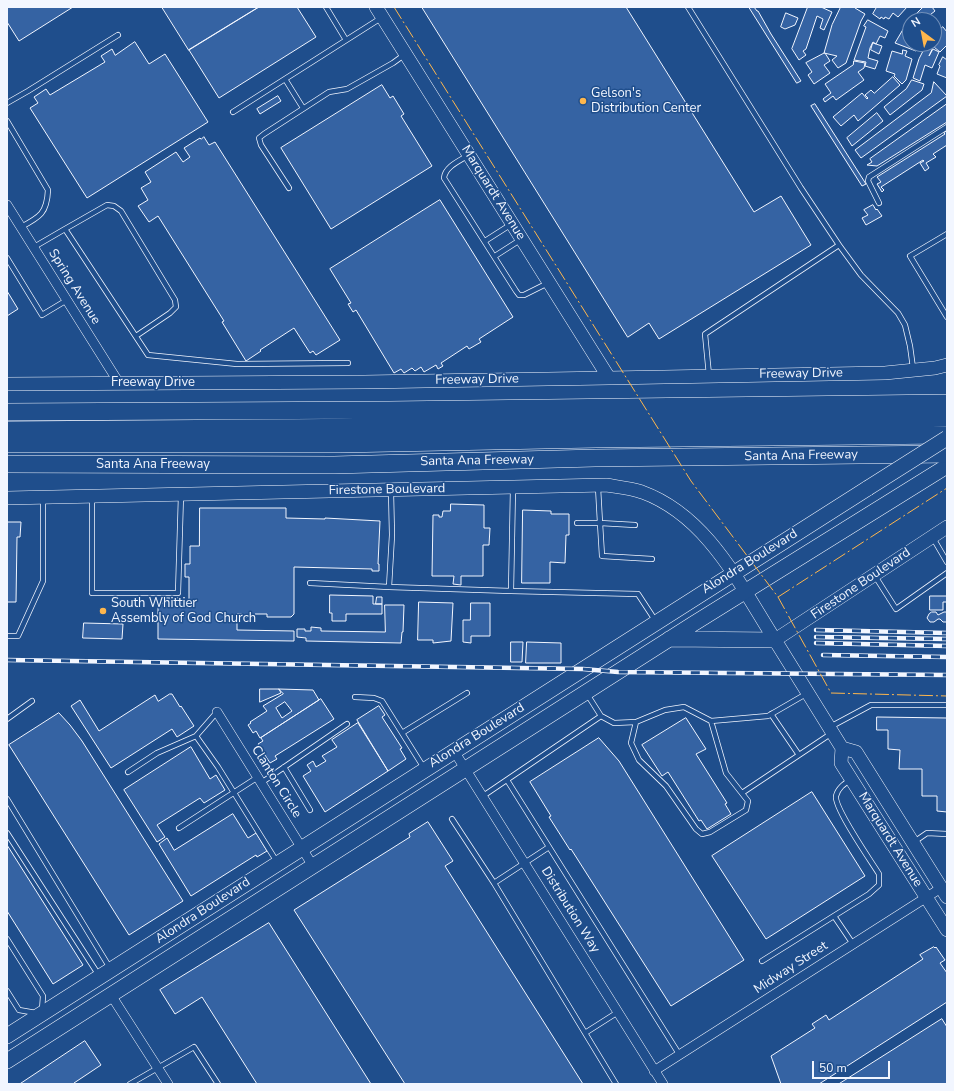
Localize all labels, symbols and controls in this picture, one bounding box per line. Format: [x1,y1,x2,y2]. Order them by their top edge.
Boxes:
north arrow [902,12,942,52]
text: N [908,14,923,31]
place label: Gelson's Distribution Center [591,86,701,117]
marker: Gelson's Distribution Center [578,96,588,106]
street label: Marquardt Avenue [458,143,528,243]
street label: Spring Avenue [45,246,103,328]
street label: Freeway Drive [759,365,843,383]
street label: Freeway Drive [435,371,519,389]
street label: Freeway Drive [111,375,195,391]
street label: Santa Ana Freeway [744,447,858,465]
street label: Santa Ana Freeway [420,452,534,470]
street label: Santa Ana Freeway [96,457,210,473]
street label: Firestone Boulevard [329,481,445,499]
street label: Alondra Boulevard [699,526,801,598]
street label: Firestone Boulevard [808,545,914,623]
place label: South Whittier Assembly of God Church [111,596,256,627]
marker: South Whittier Assembly of God Church [98,606,108,616]
street label: Alondra Boulevard [426,700,528,772]
street label: Clanton Circle [248,743,304,821]
street label: Marquardt Avenue [855,790,925,890]
street label: Distribution Way [537,864,603,956]
street label: Alondra Boulevard [153,875,253,947]
street label: Midway Street [751,938,831,998]
scale bar [814,1053,892,1079]
text: 50 m [819,1060,847,1076]

